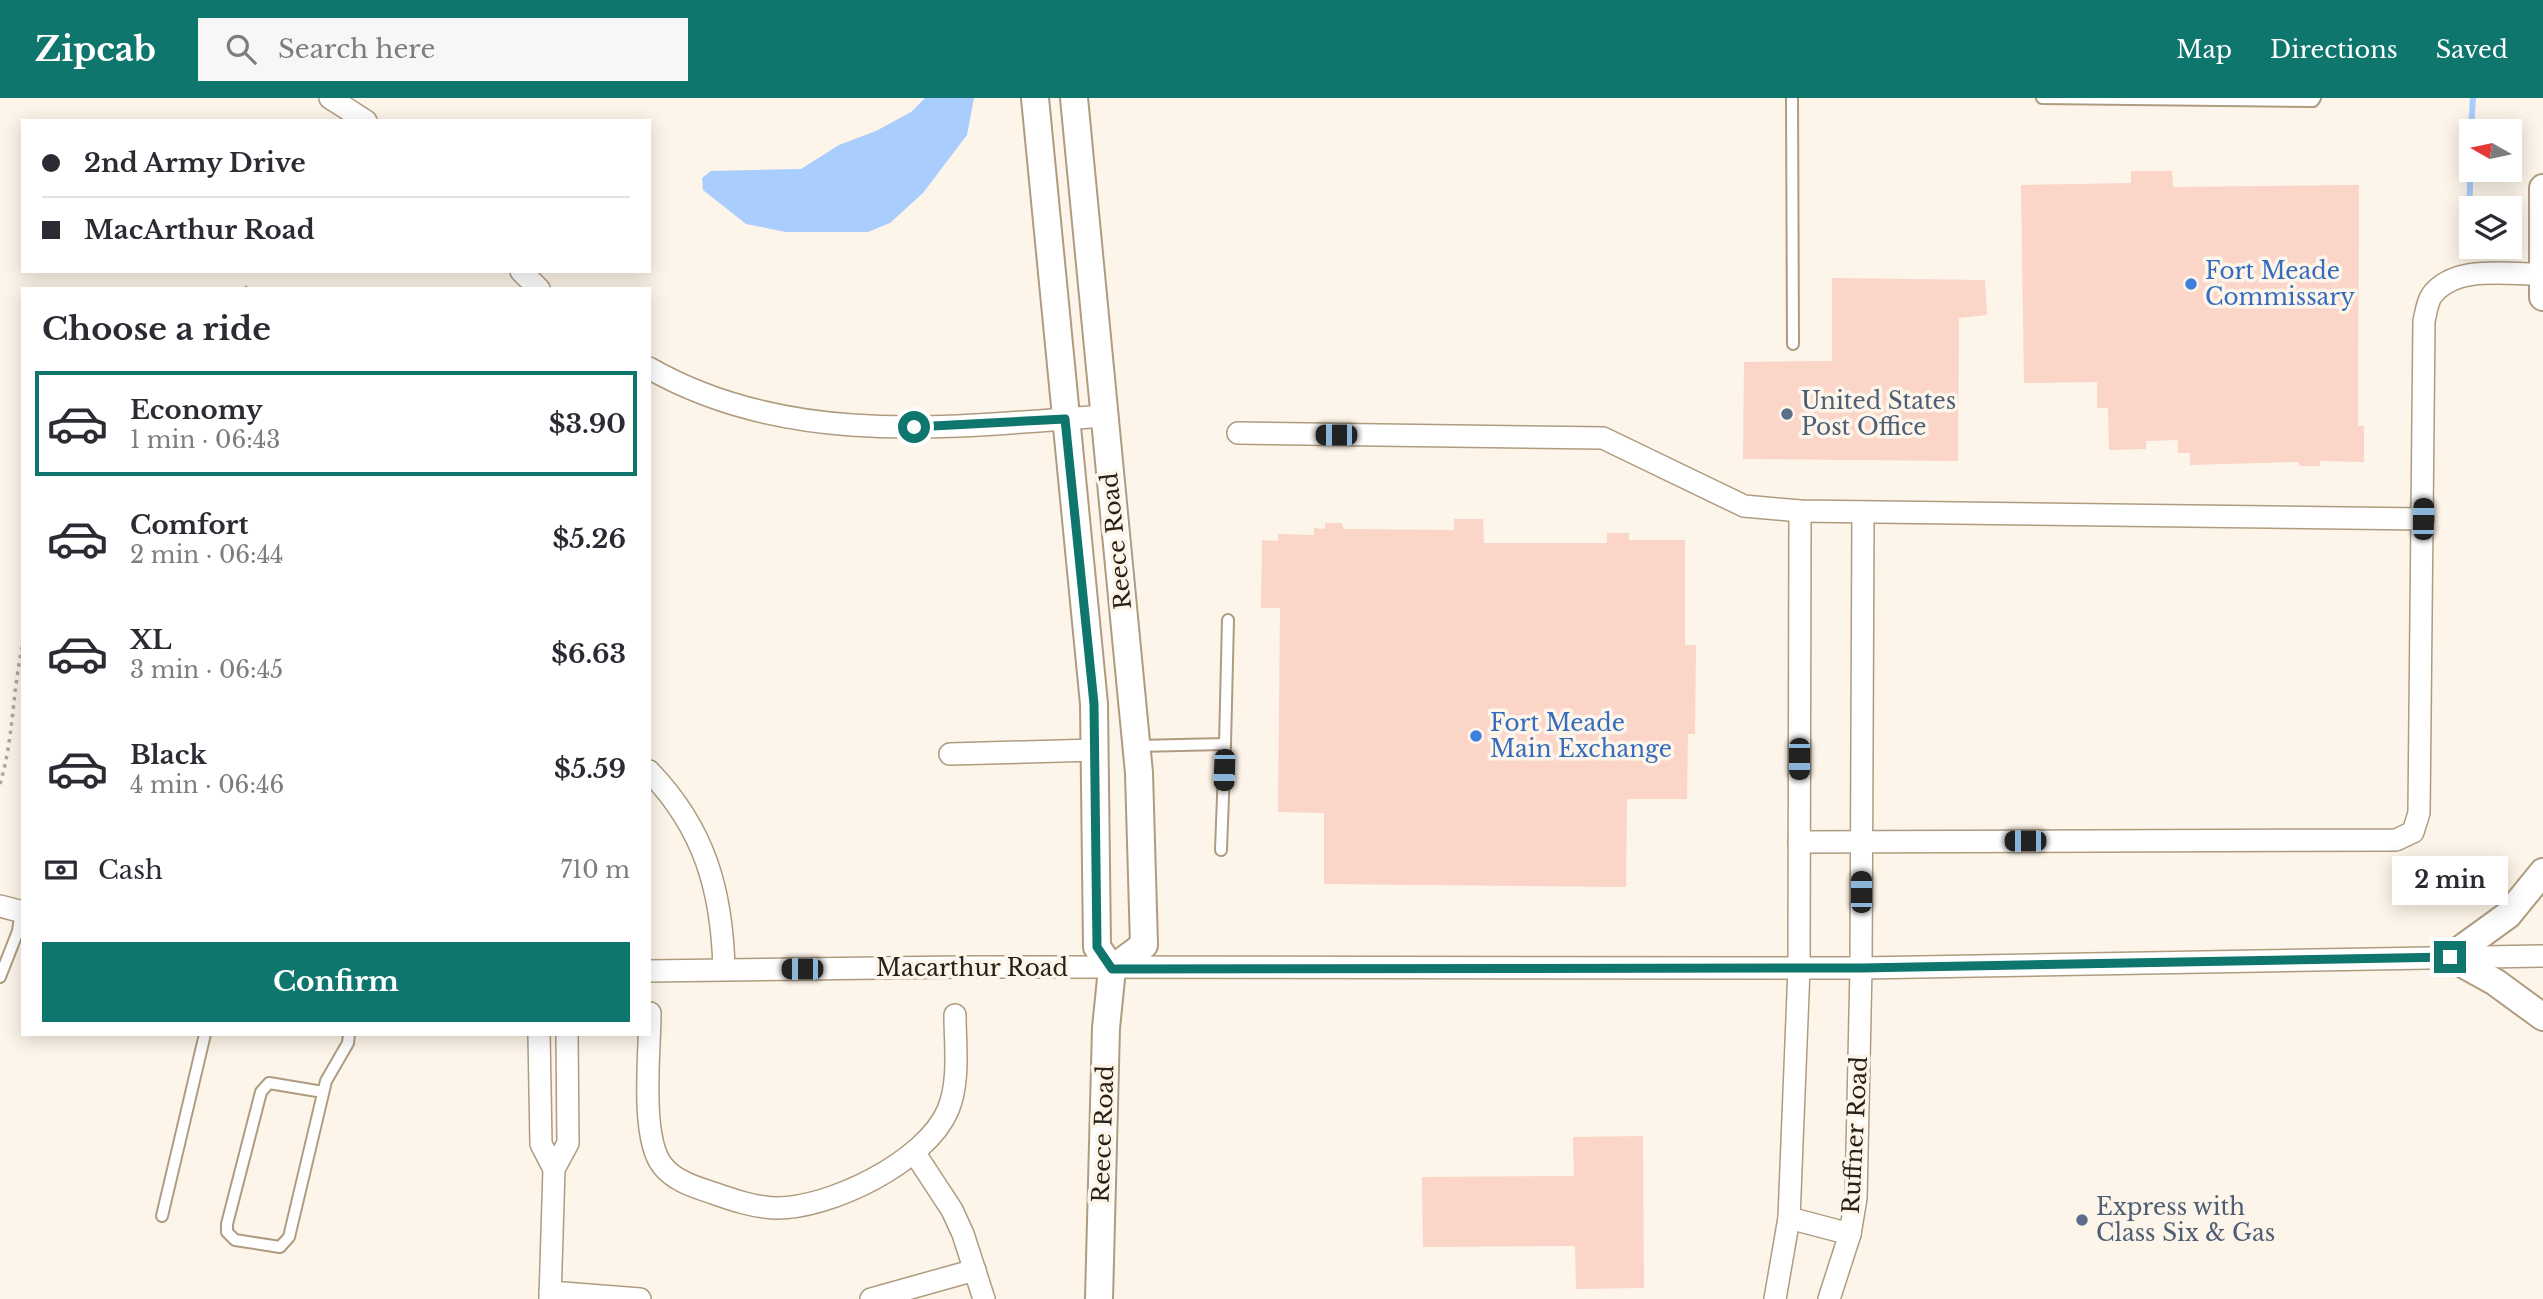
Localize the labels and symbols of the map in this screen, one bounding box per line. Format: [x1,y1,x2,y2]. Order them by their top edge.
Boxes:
north arrow [2459,119,2522,182]
place label: Fort Meade Commissary [2205,257,2355,311]
marker: Fort Meade Commissary [2183,276,2199,292]
place label: United States Post Office [1801,387,1956,441]
marker: United States Post Office [1779,406,1795,422]
route start [898,411,930,443]
car [1316,425,1358,446]
street label: Reece Road [1095,471,1137,611]
car [2413,498,2434,540]
place label: Fort Meade Main Exchange [1490,709,1672,763]
marker: Fort Meade Main Exchange [1468,728,1484,744]
car [1789,738,1810,780]
car [1213,749,1236,791]
car [2005,831,2047,852]
callout: 2 min [2392,856,2508,904]
car [1851,871,1872,913]
route end [2434,941,2466,973]
street label: Macarthur Road [876,954,1068,982]
car [782,959,824,980]
street label: Ruffner Road [1837,1056,1873,1214]
street label: Reece Road [1087,1065,1119,1203]
place label: Express with Class Six & Gas [2096,1193,2275,1247]
marker: Express with Class Six & Gas [2074,1212,2090,1228]

